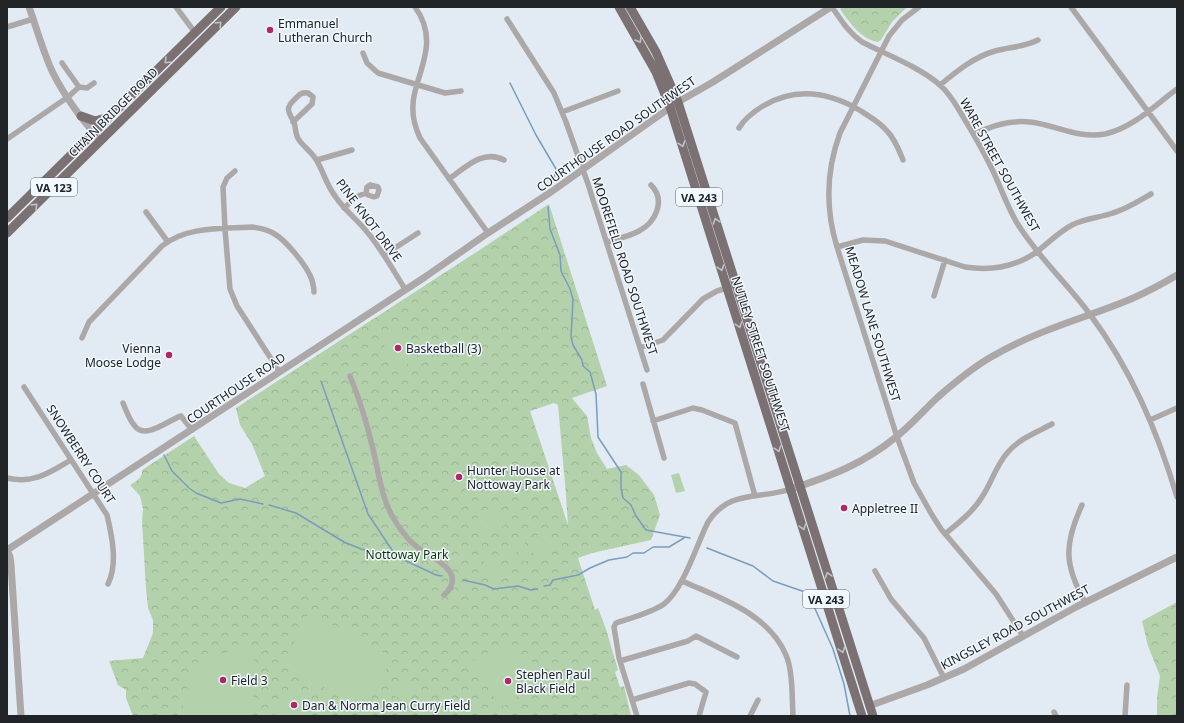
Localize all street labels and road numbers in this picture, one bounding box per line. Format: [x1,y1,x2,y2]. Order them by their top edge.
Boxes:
street label: CHAIN BRIDGE ROAD [65,63,162,160]
street label: COURTHOUSE ROAD SOUTHWEST [533,72,699,196]
street label: WARE STREET SOUTHWEST [956,95,1044,235]
street label: PINE KNOT DRIVE [332,175,406,265]
street label: MOOREFIELD ROAD SOUTHWEST [588,175,662,358]
road number: VA 123 [31,178,77,196]
road number: VA 243 [676,188,722,206]
street label: MEADOW LANE SOUTHWEST [841,244,905,404]
street label: NUTLEY STREET SOUTHWEST [728,274,794,434]
street label: COURTHOUSE ROAD [183,348,289,428]
street label: SNOWBERRY COURT [43,401,120,507]
street label: KINGSLEY ROAD SOUTHWEST [938,580,1093,674]
road number: VA 243 [803,590,849,608]

